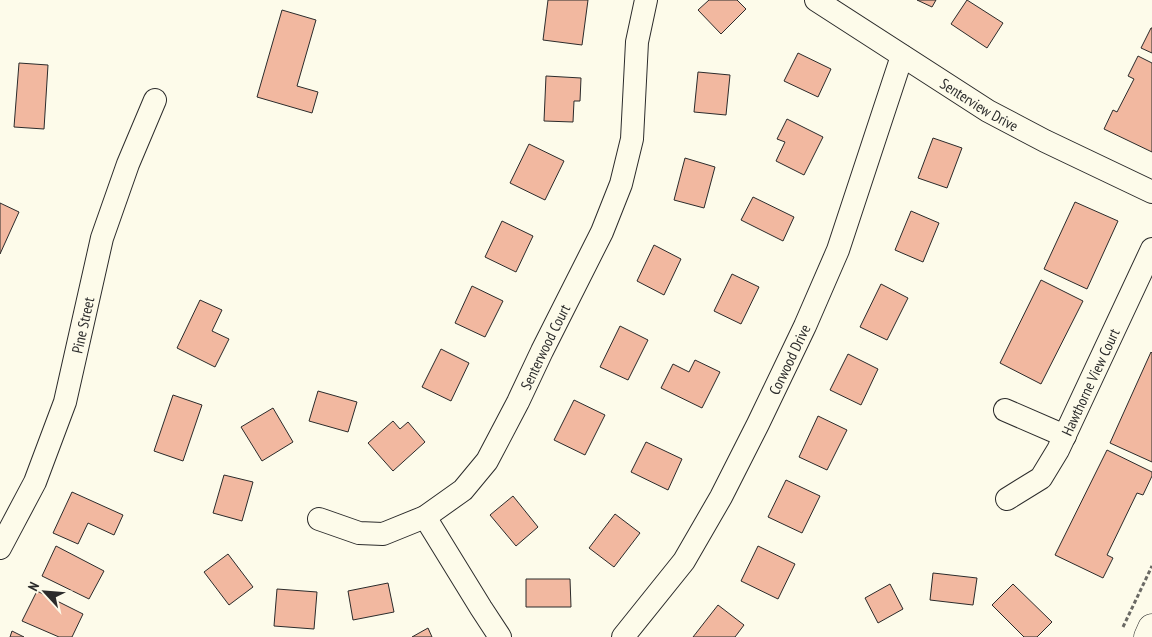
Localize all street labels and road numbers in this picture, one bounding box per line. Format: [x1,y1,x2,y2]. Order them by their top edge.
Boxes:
street label: Senterview Drive [937,73,1022,135]
street label: Pine Street [67,295,98,355]
street label: Senterwood Court [516,301,574,393]
street label: Corwood Drive [764,321,814,398]
street label: Hawthorne View Court [1057,325,1123,438]

